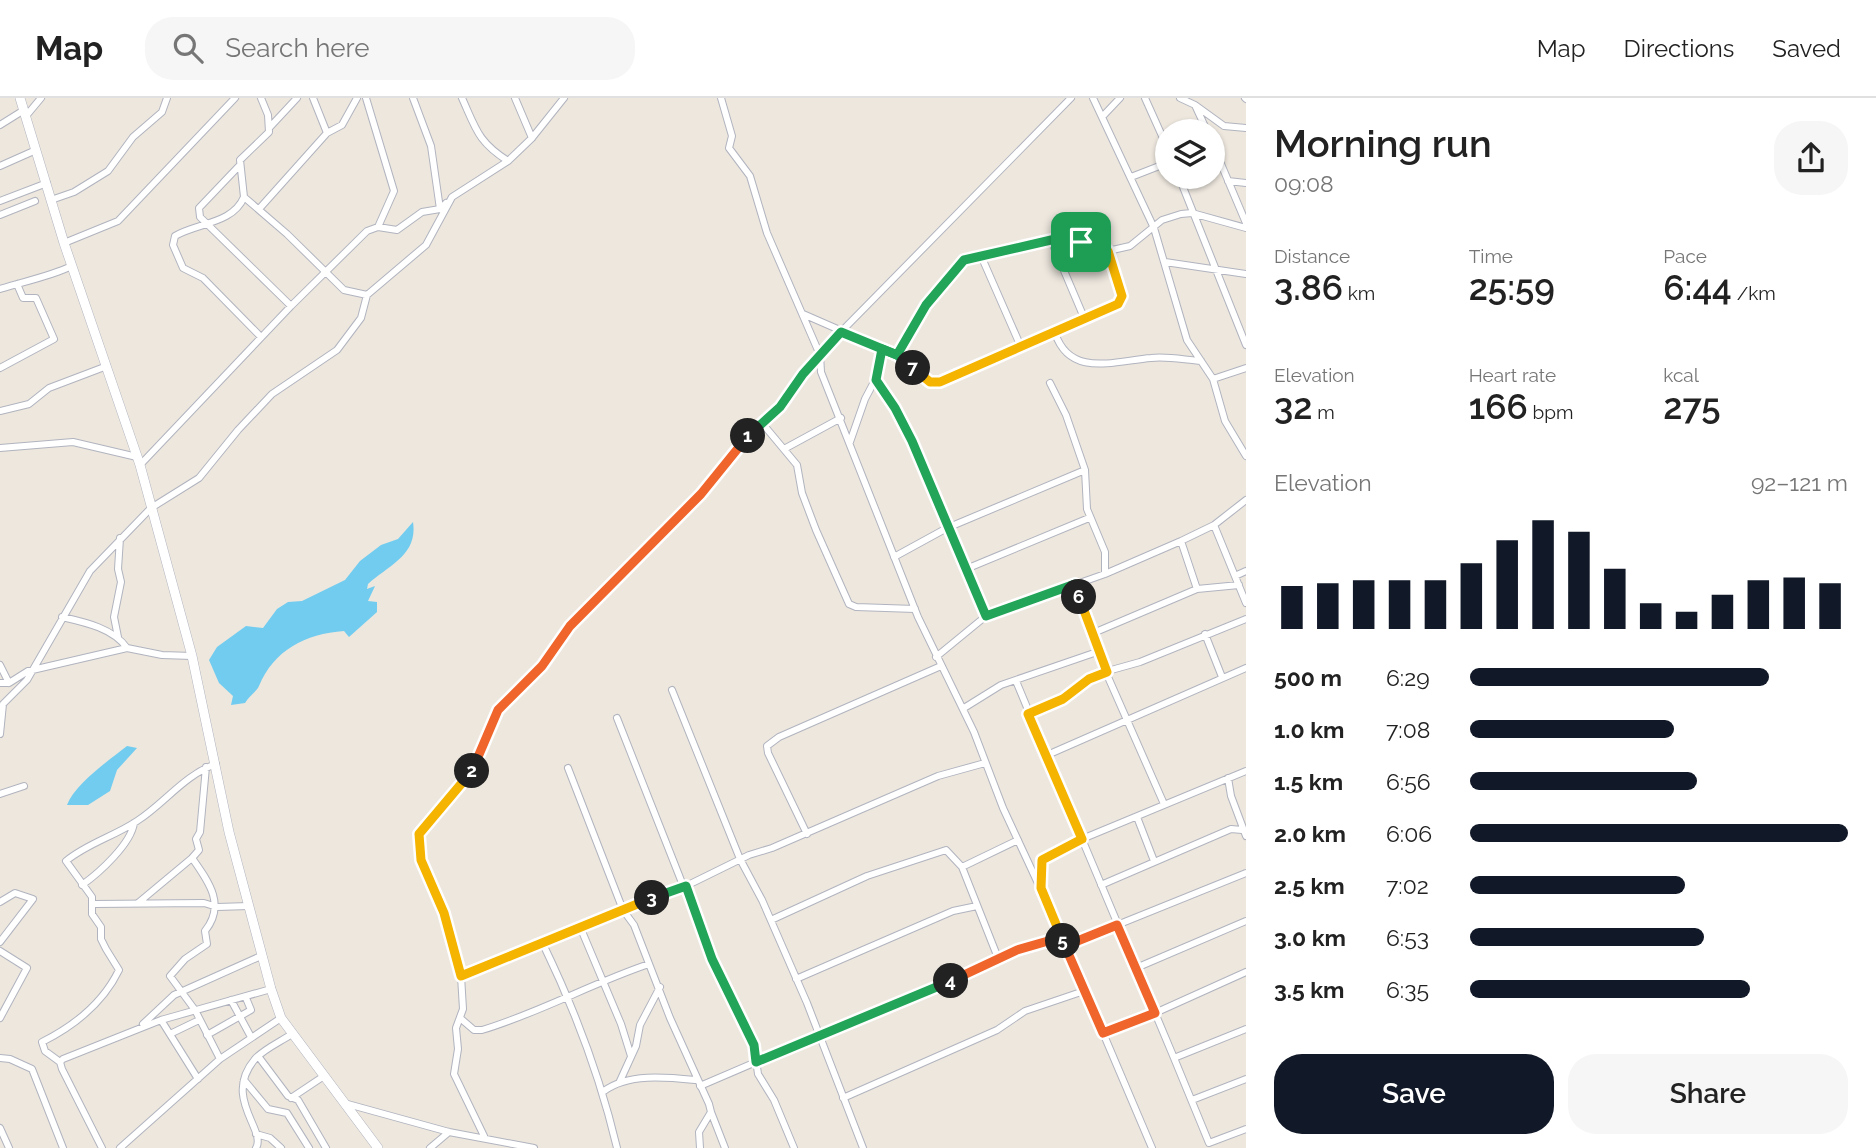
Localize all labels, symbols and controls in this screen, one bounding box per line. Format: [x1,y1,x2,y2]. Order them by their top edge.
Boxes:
search box [145,17,635,80]
text: Map [35,29,103,68]
icon: search [169,29,207,67]
text: Search here [225,33,370,63]
text: Map [1537,34,1586,63]
text: Directions [1624,34,1734,63]
text: Saved [1772,34,1841,63]
map controls [1155,119,1225,189]
button: layers [1155,119,1225,189]
text: Morning run [1274,121,1492,166]
button: share [1774,121,1848,195]
text: 09:08 [1274,170,1334,197]
pin [1051,212,1111,272]
icon: arrive [1062,223,1100,261]
text: Distance [1274,245,1350,267]
text: Time [1469,245,1513,267]
text: Pace [1663,245,1707,267]
text: 3.86 [1274,267,1343,308]
text: 25:59 [1469,267,1555,308]
text: 6:44 [1663,267,1732,308]
text: km [1343,282,1375,304]
text: /km [1732,282,1776,304]
pin: 7 [895,350,930,386]
text: 7 [907,356,918,378]
text: Elevation [1274,364,1355,386]
text: Heart rate [1469,364,1556,386]
text: kcal [1663,364,1699,386]
text: 32 [1274,386,1312,427]
text: 166 [1469,386,1528,427]
text: 275 [1663,386,1721,427]
text: m [1312,401,1335,423]
text: bpm [1528,401,1573,423]
pin: 1 [730,418,766,454]
text: 1 [743,424,752,446]
text: Elevation [1274,469,1372,496]
text: 92–121 m [1751,469,1848,496]
pin: 6 [1062,580,1096,614]
text: 6 [1073,585,1084,607]
text: 500 m [1274,664,1342,691]
text: 6:29 [1386,664,1430,691]
text: 1.0 km [1274,716,1344,743]
text: 7:08 [1386,716,1430,743]
pin: 2 [454,754,490,788]
text: 2 [466,759,477,781]
text: 1.5 km [1274,768,1343,795]
text: 6:56 [1386,768,1431,795]
text: 2.0 km [1274,820,1346,847]
text: 6:06 [1386,820,1432,847]
text: 2.5 km [1274,872,1345,899]
text: 7:02 [1386,872,1429,899]
pin: 3 [634,880,670,916]
text: 3 [646,886,657,908]
pin: 5 [1046,924,1080,958]
text: 3.0 km [1274,924,1346,951]
text: 6:53 [1386,924,1429,951]
text: 5 [1057,929,1068,951]
pin: 4 [934,964,968,998]
text: 4 [945,969,956,991]
text: 3.5 km [1274,976,1345,1003]
text: 6:35 [1386,976,1429,1003]
button: Save [1274,1054,1554,1134]
button: Share [1568,1054,1848,1134]

